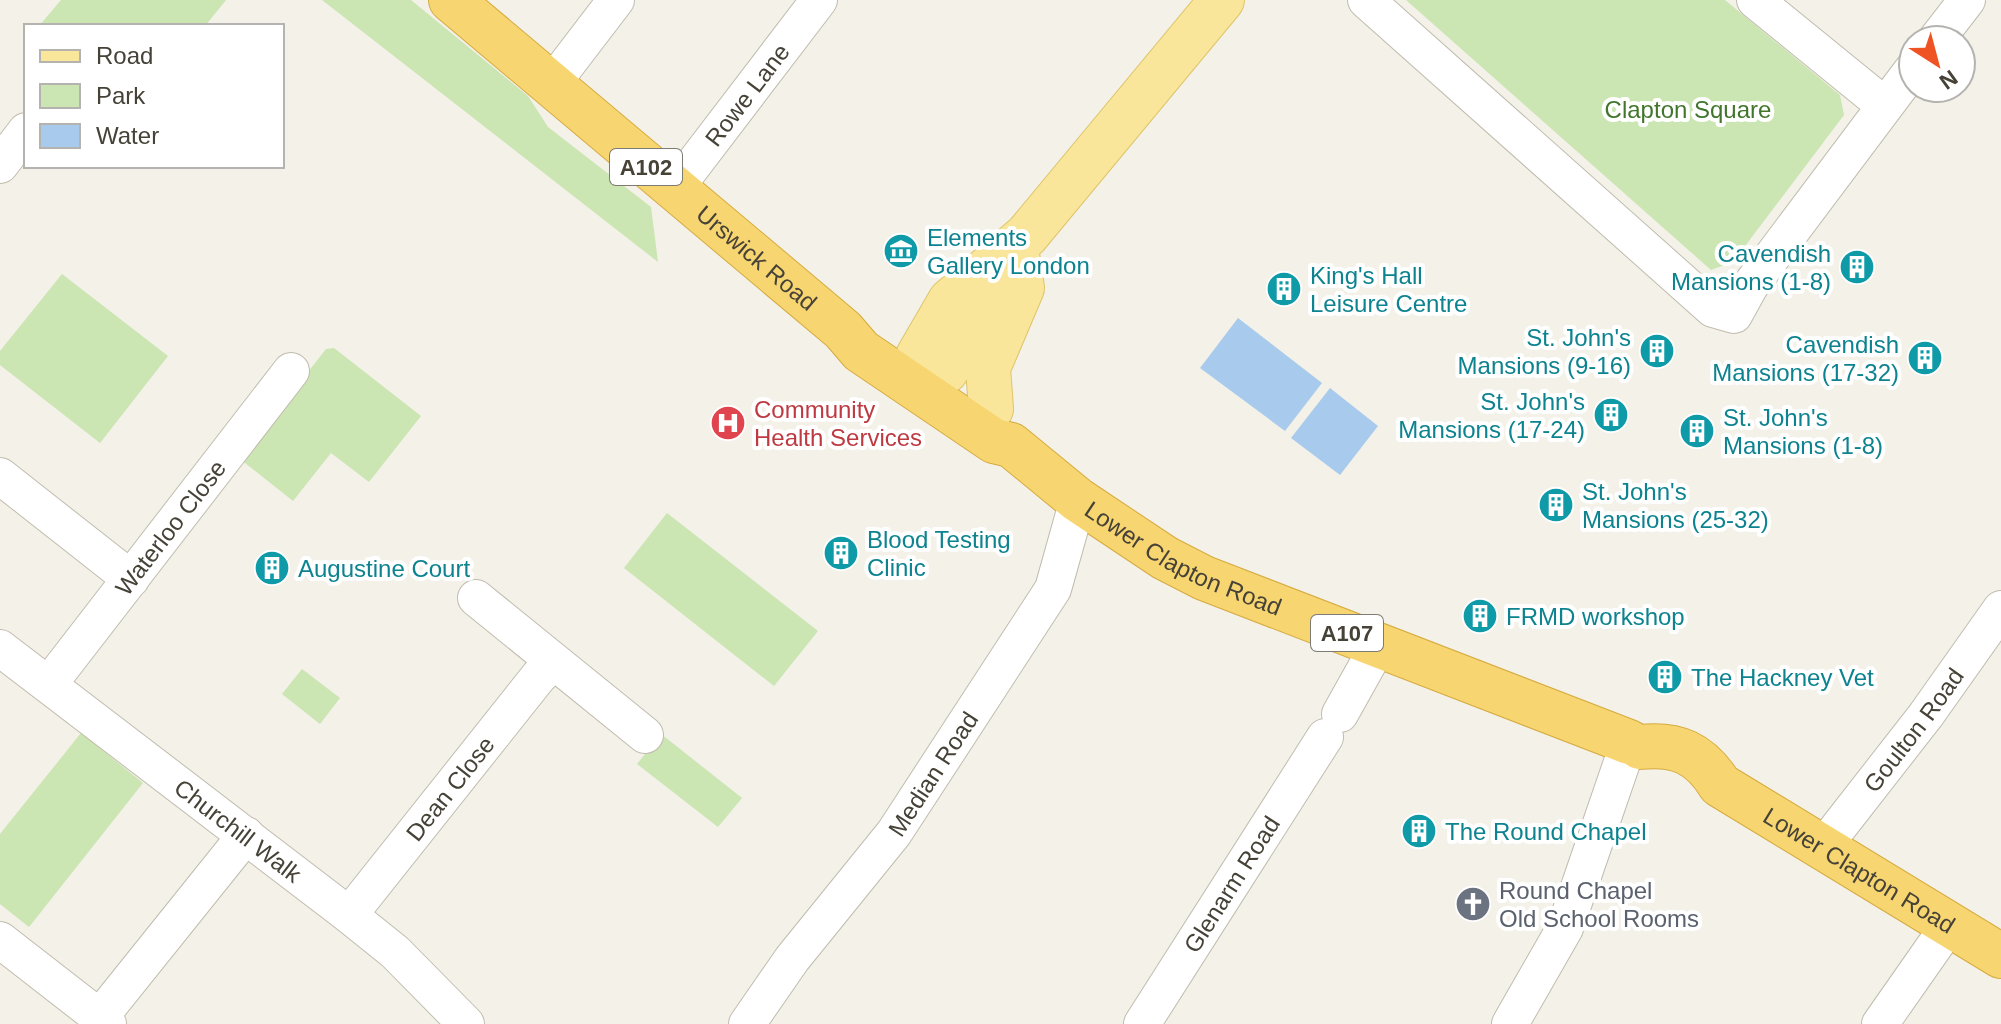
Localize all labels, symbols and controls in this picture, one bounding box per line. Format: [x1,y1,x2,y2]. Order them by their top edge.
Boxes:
legend [24,24,284,168]
north arrow [1897,24,1977,104]
street label: Rowe Lane [699,38,794,151]
text: Road [96,42,153,69]
text: N [1935,65,1962,95]
text: Park [96,82,146,109]
park label: Clapton Square [1605,96,1771,123]
text: Water [96,122,159,149]
road number: A102 [610,149,682,185]
street label: Urswick Road [692,200,822,316]
place label: Elements Gallery London [927,224,1090,279]
museum icon: Elements Gallery London [882,232,920,270]
place label: Cavendish Mansions (1-8) [1671,240,1831,295]
building icon: Cavendish Mansions (1-8) [1838,248,1876,286]
place label: King's Hall Leisure Centre [1310,262,1467,317]
building icon: King's Hall Leisure Centre [1265,270,1303,308]
place label: St. John's Mansions (9-16) [1458,324,1631,379]
place label: Cavendish Mansions (17-32) [1712,331,1899,386]
building icon: St. John's Mansions (9-16) [1638,332,1676,370]
building icon: Cavendish Mansions (17-32) [1906,339,1944,377]
place label: St. John's Mansions (17-24) [1398,388,1585,443]
place label: Community Health Services [754,396,922,451]
building icon: St. John's Mansions (17-24) [1592,396,1630,434]
hospital icon: Community Health Services [709,404,747,442]
place label: St. John's Mansions (1-8) [1723,404,1883,459]
building icon: St. John's Mansions (1-8) [1678,412,1716,450]
street label: Waterloo Close [109,455,231,600]
place label: St. John's Mansions (25-32) [1582,478,1769,533]
building icon: St. John's Mansions (25-32) [1537,486,1575,524]
street label: Lower Clapton Road [1080,495,1286,620]
place label: Blood Testing Clinic [867,526,1011,581]
building icon: Blood Testing Clinic [822,534,860,572]
building icon: Augustine Court [253,549,291,587]
place label: Augustine Court [298,555,470,582]
building icon: FRMD workshop [1461,597,1499,635]
place label: FRMD workshop [1506,603,1685,630]
road number: A107 [1311,615,1383,651]
building icon: The Hackney Vet [1646,658,1684,696]
street label: Goulton Road [1858,663,1969,797]
place label: The Hackney Vet [1691,664,1874,691]
street label: Median Road [882,706,983,841]
street label: Dean Close [400,731,499,846]
street label: Churchill Walk [169,773,308,888]
street label: Lower Clapton Road [1759,801,1960,938]
street label: Glenarm Road [1178,811,1285,957]
building icon: The Round Chapel [1400,812,1438,850]
place label: The Round Chapel [1445,818,1646,845]
place label: Round Chapel Old School Rooms [1499,877,1699,932]
church icon: Round Chapel Old School Rooms [1454,885,1492,923]

